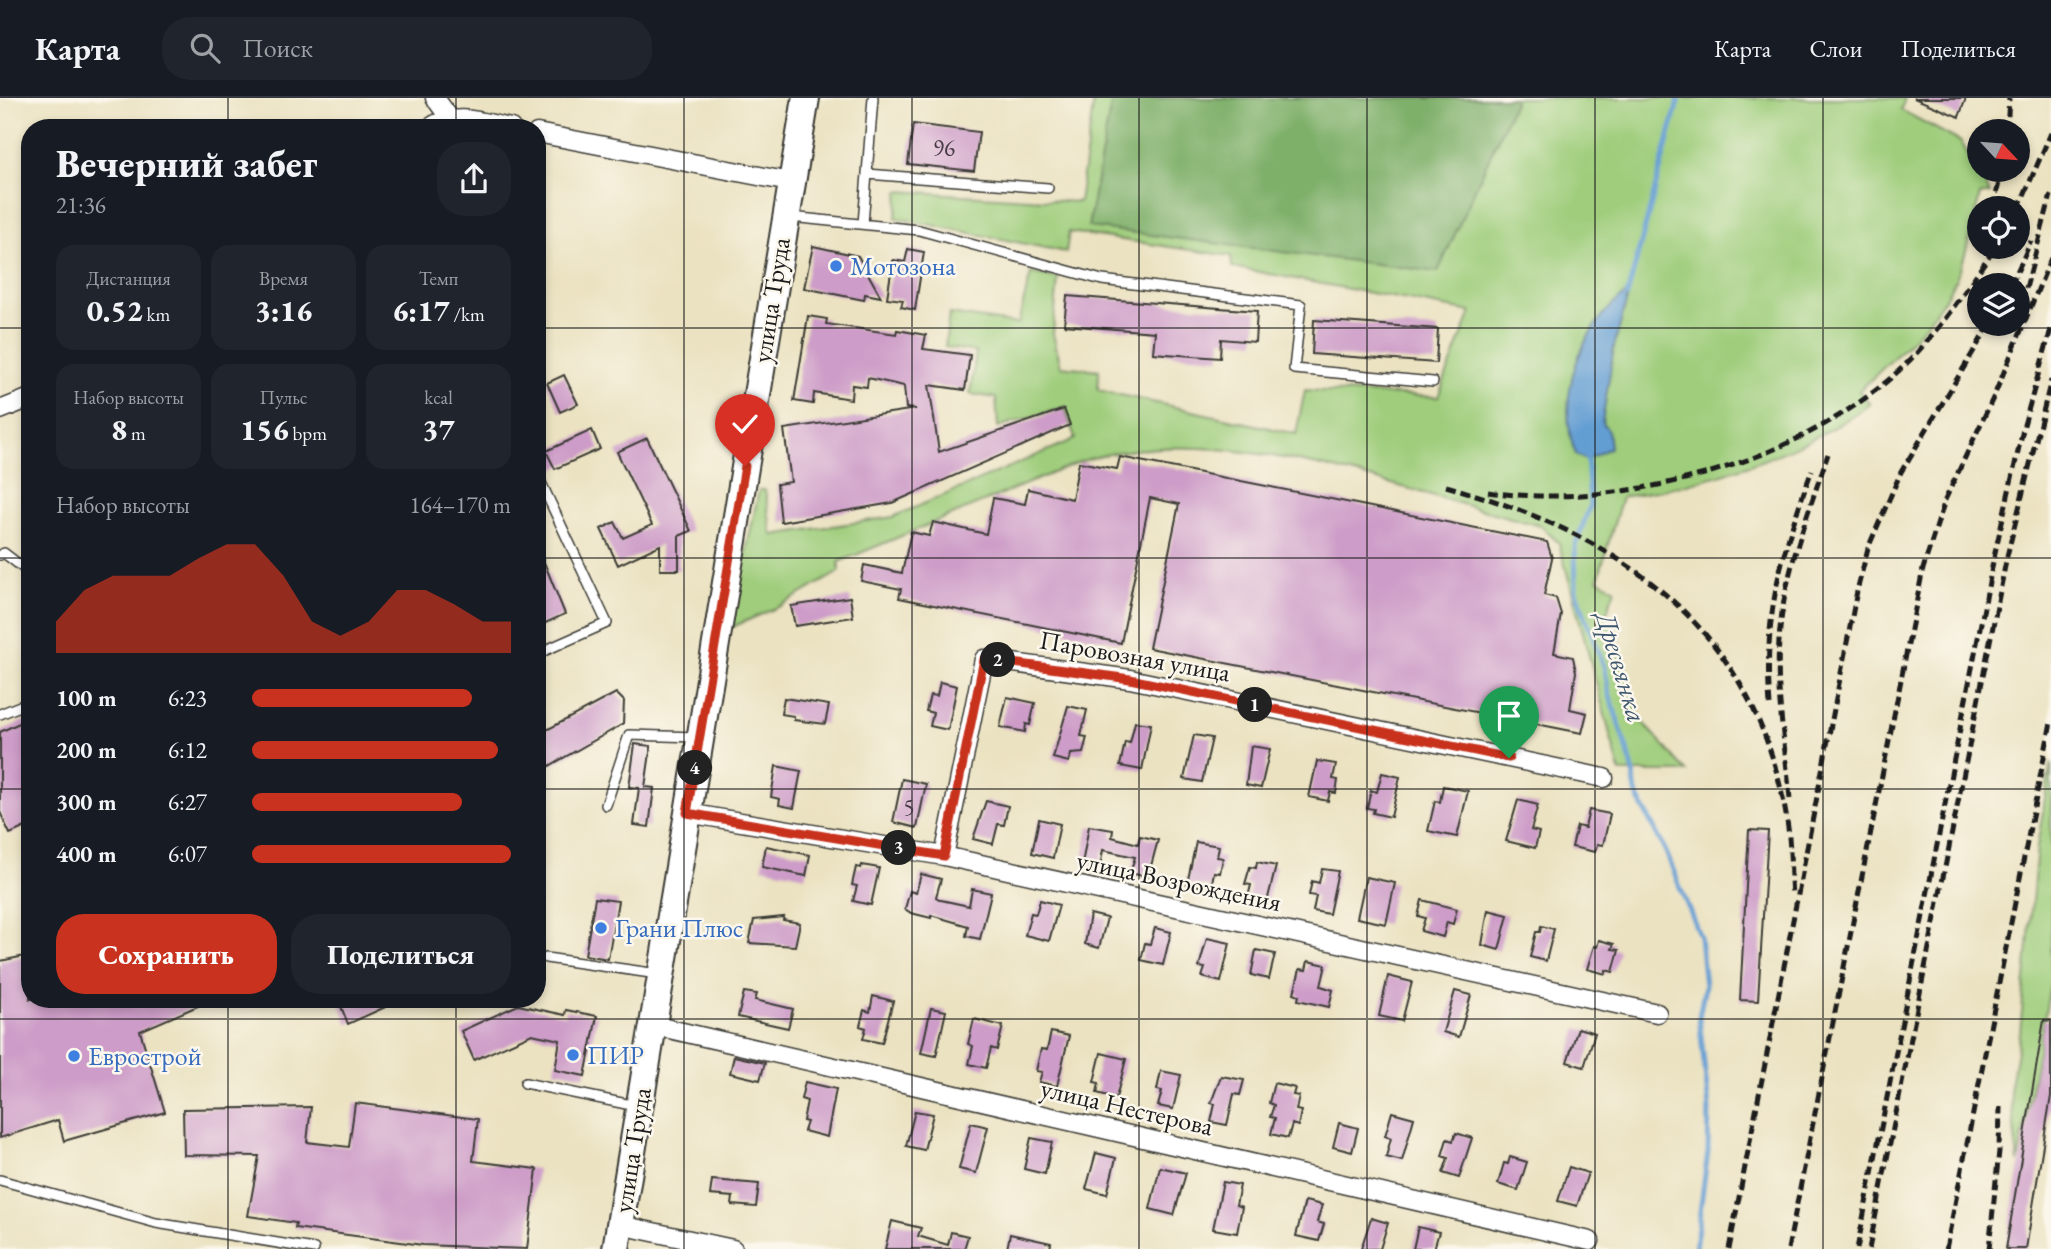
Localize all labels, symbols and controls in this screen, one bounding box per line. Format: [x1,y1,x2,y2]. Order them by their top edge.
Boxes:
search box [162,17,652,80]
text: Карта [35,27,120,70]
icon: search [186,29,224,67]
text: Поиск [242,31,313,65]
text: Карта [1714,33,1771,64]
text: Слои [1809,33,1863,64]
text: Поделиться [1901,33,2016,64]
north arrow [1967,119,2030,182]
map controls [1967,119,2030,336]
house number: 96 [933,133,955,163]
text: Вечерний забег [56,139,317,188]
button: share [437,142,511,216]
text: 21:36 [56,190,106,220]
button: locate [1967,196,2030,259]
street label: улица Труда [744,234,798,365]
place label: Мотозона [850,249,956,283]
marker: Мотозона [828,258,844,274]
text: Дистанция [86,266,171,291]
text: Время [259,266,308,291]
text: Темп [419,266,458,291]
button: layers [1967,273,2030,336]
text: 0.52 [87,291,143,330]
text: 3:16 [255,291,312,330]
text: 6:17 [392,291,450,330]
text: km [143,302,170,327]
text: /km [450,302,485,327]
text: Набор высоты [73,385,184,410]
text: Пульс [259,385,308,410]
text: kcal [424,385,453,410]
pin [715,394,775,466]
icon: check [726,405,764,443]
text: 8 [111,410,127,449]
text: 156 [240,410,289,449]
text: 37 [422,410,455,449]
text: m [127,421,146,446]
text: bpm [289,421,327,446]
text: Набор высоты [56,490,190,520]
text: 164–170 m [410,490,511,520]
water label: Дресвянка [1588,605,1656,727]
street label: Паровозная улица [1037,622,1234,690]
pin: 2 [981,642,1016,678]
text: 2 [992,647,1003,672]
text: 100 m [56,683,117,713]
text: 6:23 [168,683,207,713]
pin [1479,686,1539,758]
pin: 1 [1238,688,1272,722]
text: 1 [1249,692,1260,717]
icon: arrive [1490,697,1528,735]
text: 200 m [56,735,117,765]
text: 6:12 [168,735,207,765]
pin: 4 [678,750,712,786]
text: 4 [689,755,700,780]
text: 300 m [56,787,117,817]
text: 6:27 [168,787,207,817]
house number: 5 [903,792,915,822]
pin: 3 [881,830,916,866]
text: 3 [893,835,904,860]
text: 400 m [56,839,117,869]
text: 6:07 [168,839,207,869]
street label: улица Возрождения [1074,843,1284,919]
place label: Грани Плюс [615,911,743,945]
button: Сохранить [56,914,277,994]
button: Поделиться [291,914,511,994]
marker: Грани Плюс [593,920,609,936]
place label: ПИР [587,1038,644,1072]
place label: Еврострой [88,1039,202,1073]
marker: ПИР [565,1047,581,1063]
marker: Еврострой [66,1048,82,1064]
street label: улица Нестерова [1037,1071,1217,1143]
street label: улица Труда [605,1084,659,1215]

